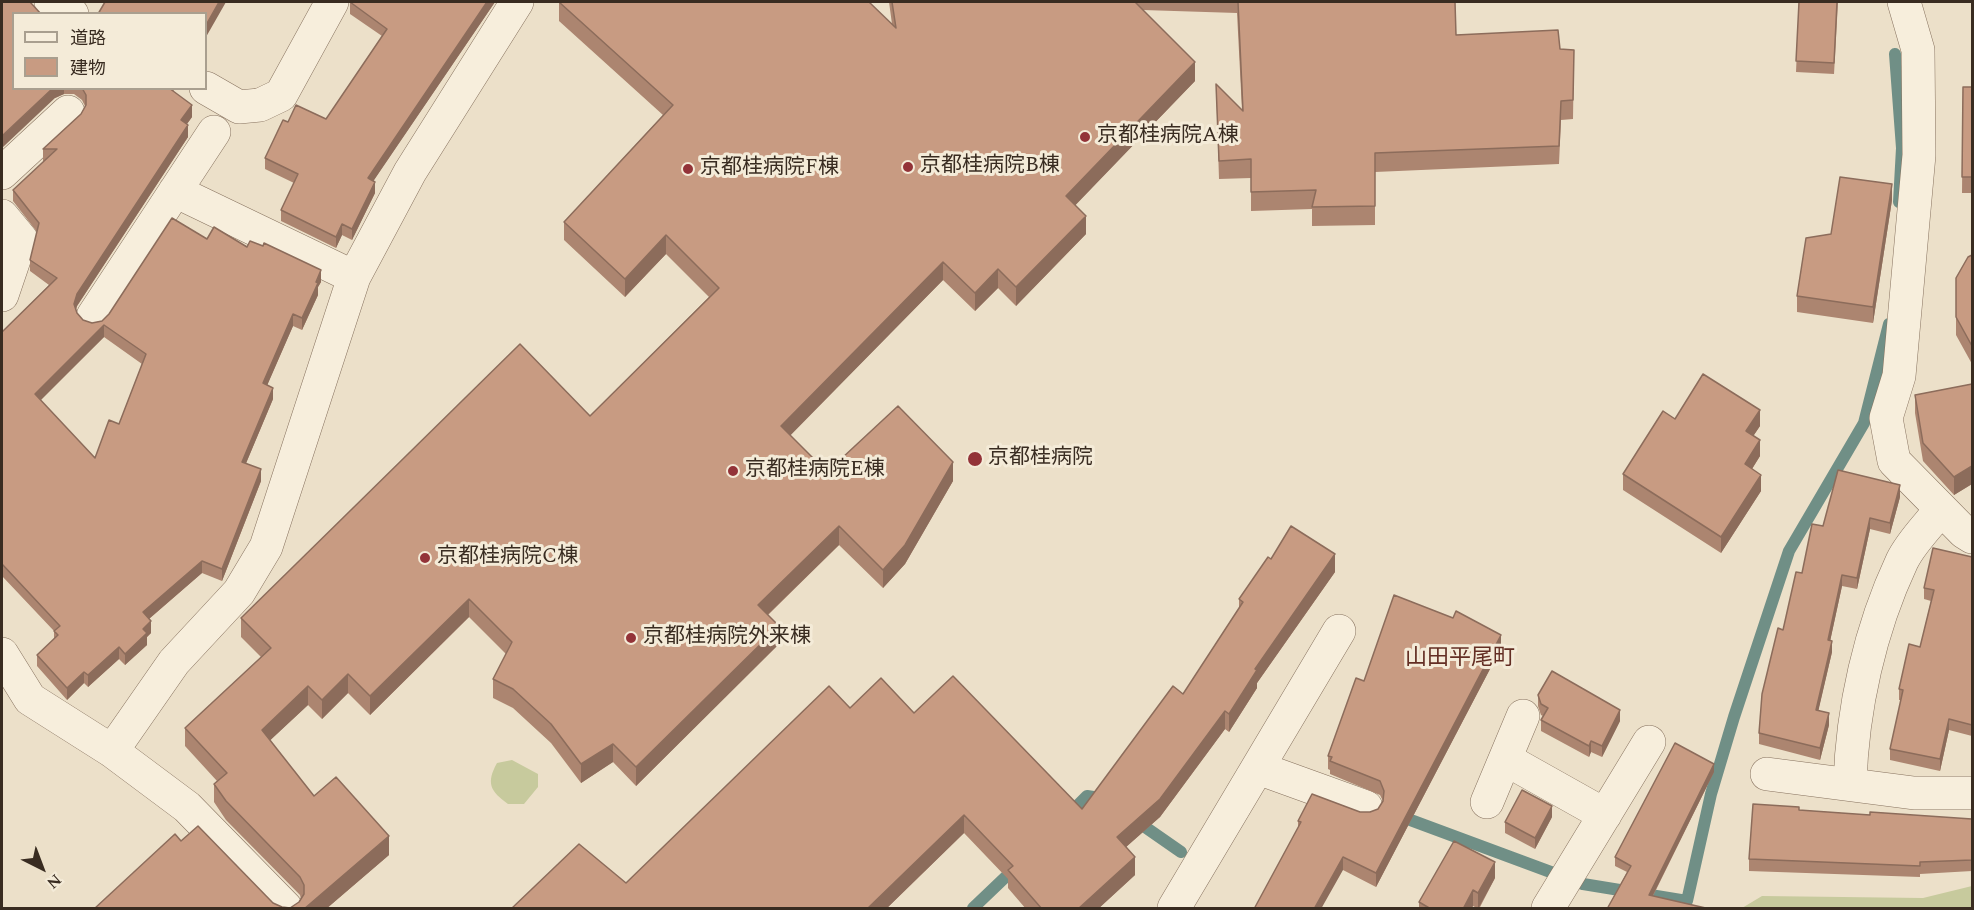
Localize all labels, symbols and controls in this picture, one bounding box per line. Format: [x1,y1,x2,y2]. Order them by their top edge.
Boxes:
legend [12,12,207,90]
text: 道路 [70,25,106,52]
text: 建物 [70,55,106,82]
place label: 京都桂病院A棟 [1097,124,1239,150]
marker: 京都桂病院A棟 [1078,130,1092,144]
place label: 京都桂病院B棟 [920,154,1060,180]
place label: 京都桂病院F棟 [700,156,839,182]
marker: 京都桂病院B棟 [901,160,915,174]
marker: 京都桂病院F棟 [681,162,695,176]
place label: 京都桂病院 [988,446,1093,472]
marker: 京都桂病院 [966,450,984,468]
place label: 京都桂病院E棟 [745,458,885,484]
marker: 京都桂病院E棟 [726,464,740,478]
place label: 京都桂病院C棟 [437,545,578,571]
marker: 京都桂病院C棟 [418,551,432,565]
place label: 京都桂病院外来棟 [643,625,811,651]
marker: 京都桂病院外来棟 [624,631,638,645]
district label: 山田平尾町 [1405,647,1515,673]
north arrow [12,838,72,898]
text: N [41,868,67,895]

